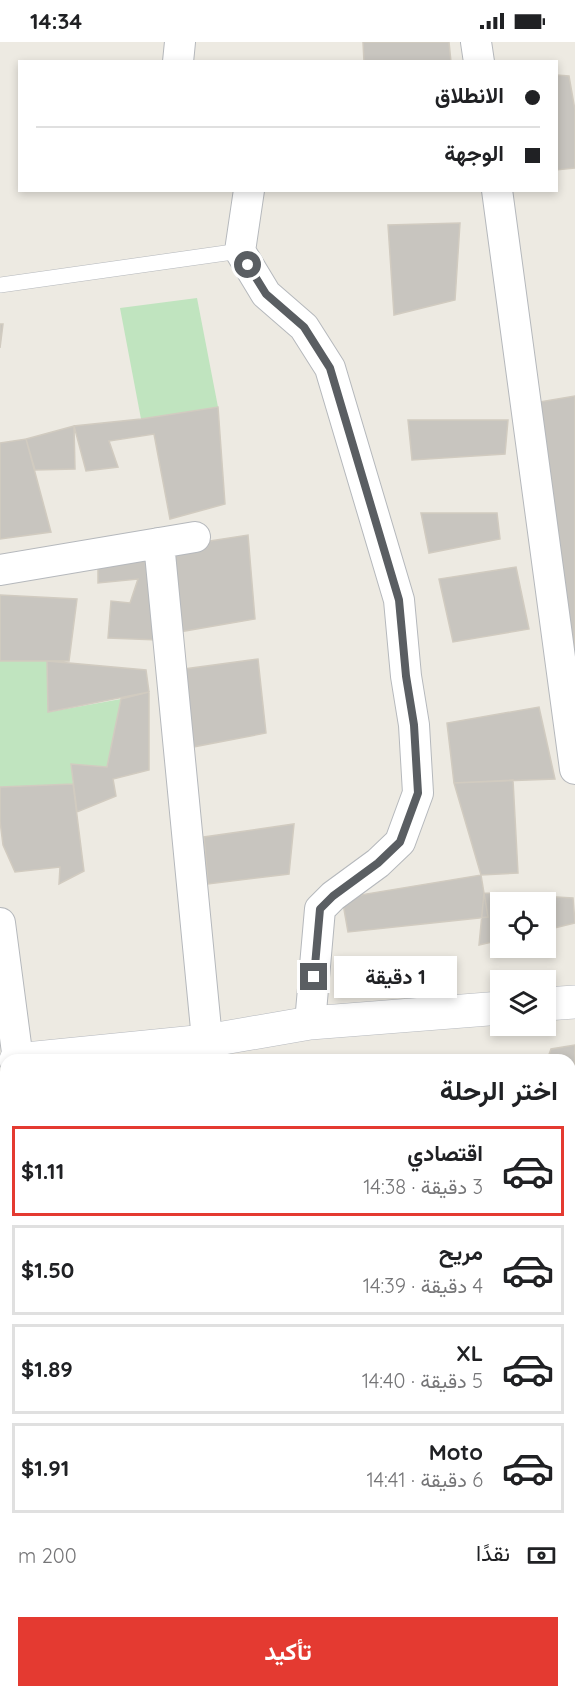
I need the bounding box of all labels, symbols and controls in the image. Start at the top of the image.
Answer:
text: 14:34 [30,7,82,35]
text: الانطلاق [435,81,504,109]
text: الوجهة [444,139,504,167]
route start [234,251,261,278]
map controls [490,892,556,1036]
button: locate [490,892,556,958]
callout: 1 دقيقة [335,956,458,998]
route end [300,963,327,990]
text: 1 دقيقة [365,964,426,989]
button: layers [490,970,556,1036]
text: اختر الرحلة [440,1073,558,1107]
text: اقتصادي [407,1139,483,1167]
icon: car [501,1144,555,1198]
text: $1.11 [21,1157,64,1185]
text: 3 دقيقة · 14:38 [363,1174,483,1199]
text: مريح [439,1238,483,1266]
icon: car [501,1243,555,1297]
text: $1.50 [21,1256,74,1284]
text: 4 دقيقة · 14:39 [363,1273,483,1298]
text: XL [456,1339,483,1367]
icon: car [501,1342,555,1396]
text: $1.89 [21,1355,73,1383]
text: 5 دقيقة · 14:40 [362,1368,483,1393]
text: Moto [429,1438,483,1466]
icon: car [501,1441,555,1495]
text: $1.91 [21,1454,69,1482]
text: 6 دقيقة · 14:41 [366,1467,483,1492]
text: نقدًا [476,1539,510,1567]
icon: cash [525,1539,558,1572]
text: 200 m [18,1543,77,1568]
button: تأكيد [18,1617,558,1686]

